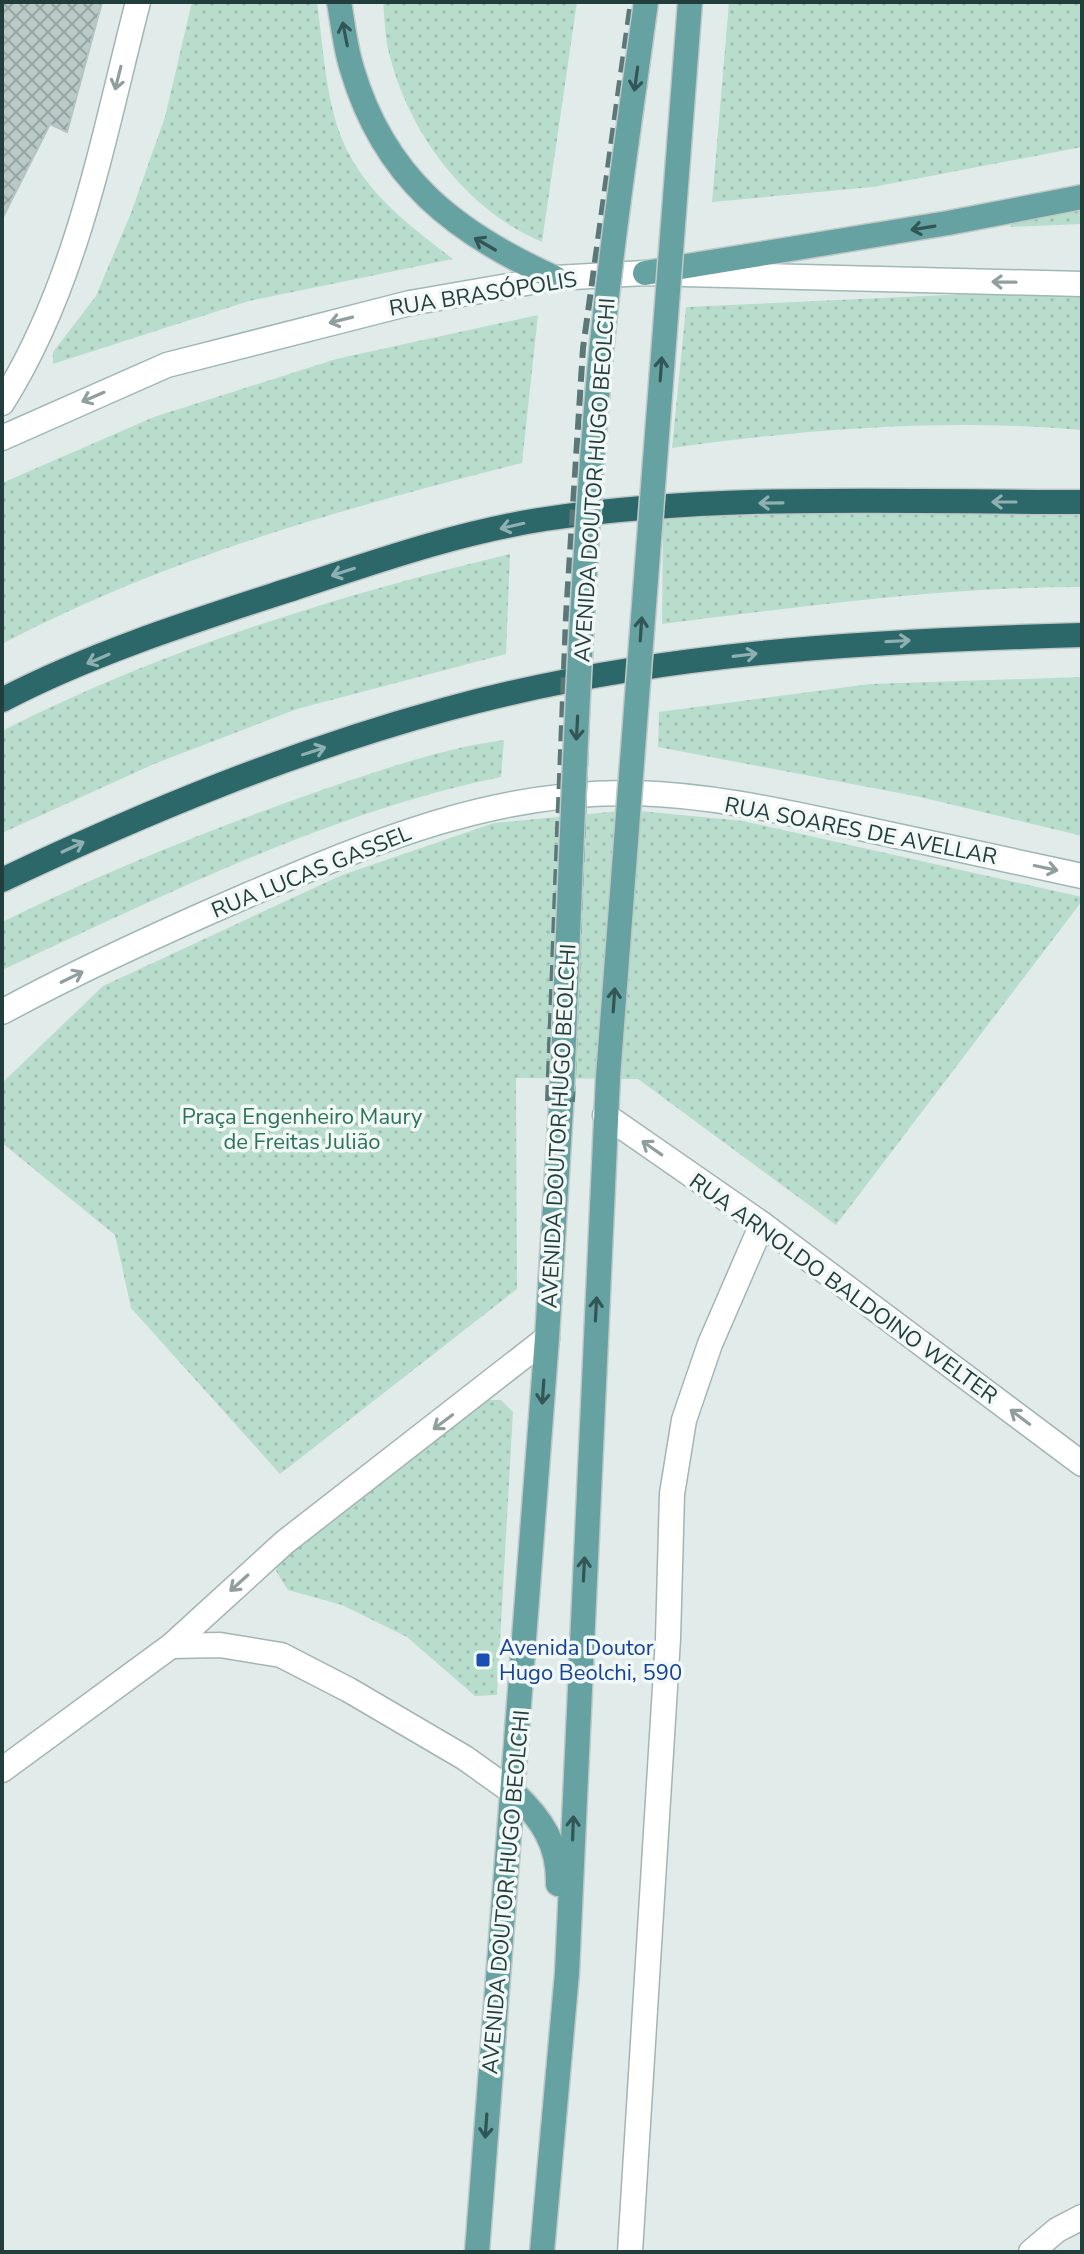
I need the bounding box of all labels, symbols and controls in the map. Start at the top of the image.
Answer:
one-way arrow [337,22,352,47]
one-way arrow [110,64,125,90]
one-way arrow [628,66,643,91]
one-way arrow [911,221,936,236]
one-way arrow [473,236,497,251]
street label: RUA BRASÓPOLIS [387,264,579,324]
one-way arrow [991,274,1018,290]
street label: AVENIDA DOUTOR HUGO BEOLCHI [567,297,623,663]
one-way arrow [328,314,354,329]
one-way arrow [654,356,669,383]
one-way arrow [81,390,106,405]
one-way arrow [991,494,1018,510]
one-way arrow [758,496,785,511]
one-way arrow [500,519,525,534]
one-way arrow [330,566,355,581]
one-way arrow [634,616,649,643]
one-way arrow [884,633,911,648]
one-way arrow [732,648,758,663]
one-way arrow [86,653,111,668]
one-way arrow [569,714,584,741]
one-way arrow [301,743,326,757]
street label: RUA SOARES DE AVELLAR [722,790,1000,872]
street label: RUA LUCAS GASSEL [207,818,416,926]
one-way arrow [60,839,84,854]
one-way arrow [1033,861,1058,876]
street label: AVENIDA DOUTOR HUGO BEOLCHI [534,943,584,1309]
one-way arrow [60,969,83,984]
one-way arrow [607,987,622,1014]
park label: Praça Engenheiro Maury de Freitas Julião [182,1102,423,1157]
one-way arrow [641,1140,663,1156]
street label: RUA ARNOLDO BALDOINO WELTER [683,1167,1004,1411]
one-way arrow [588,1296,603,1323]
one-way arrow [535,1378,550,1405]
one-way arrow [1009,1409,1031,1426]
one-way arrow [433,1413,454,1430]
one-way arrow [577,1556,592,1583]
one-way arrow [230,1574,250,1592]
place label: Avenida Doutor Hugo Beolchi, 590 [499,1633,682,1688]
marker: Avenida Doutor Hugo Beolchi, 590 [474,1651,492,1669]
street label: AVENIDA DOUTOR HUGO BEOLCHI [475,1709,537,2075]
one-way arrow [566,1816,581,1842]
one-way arrow [478,2112,493,2139]

